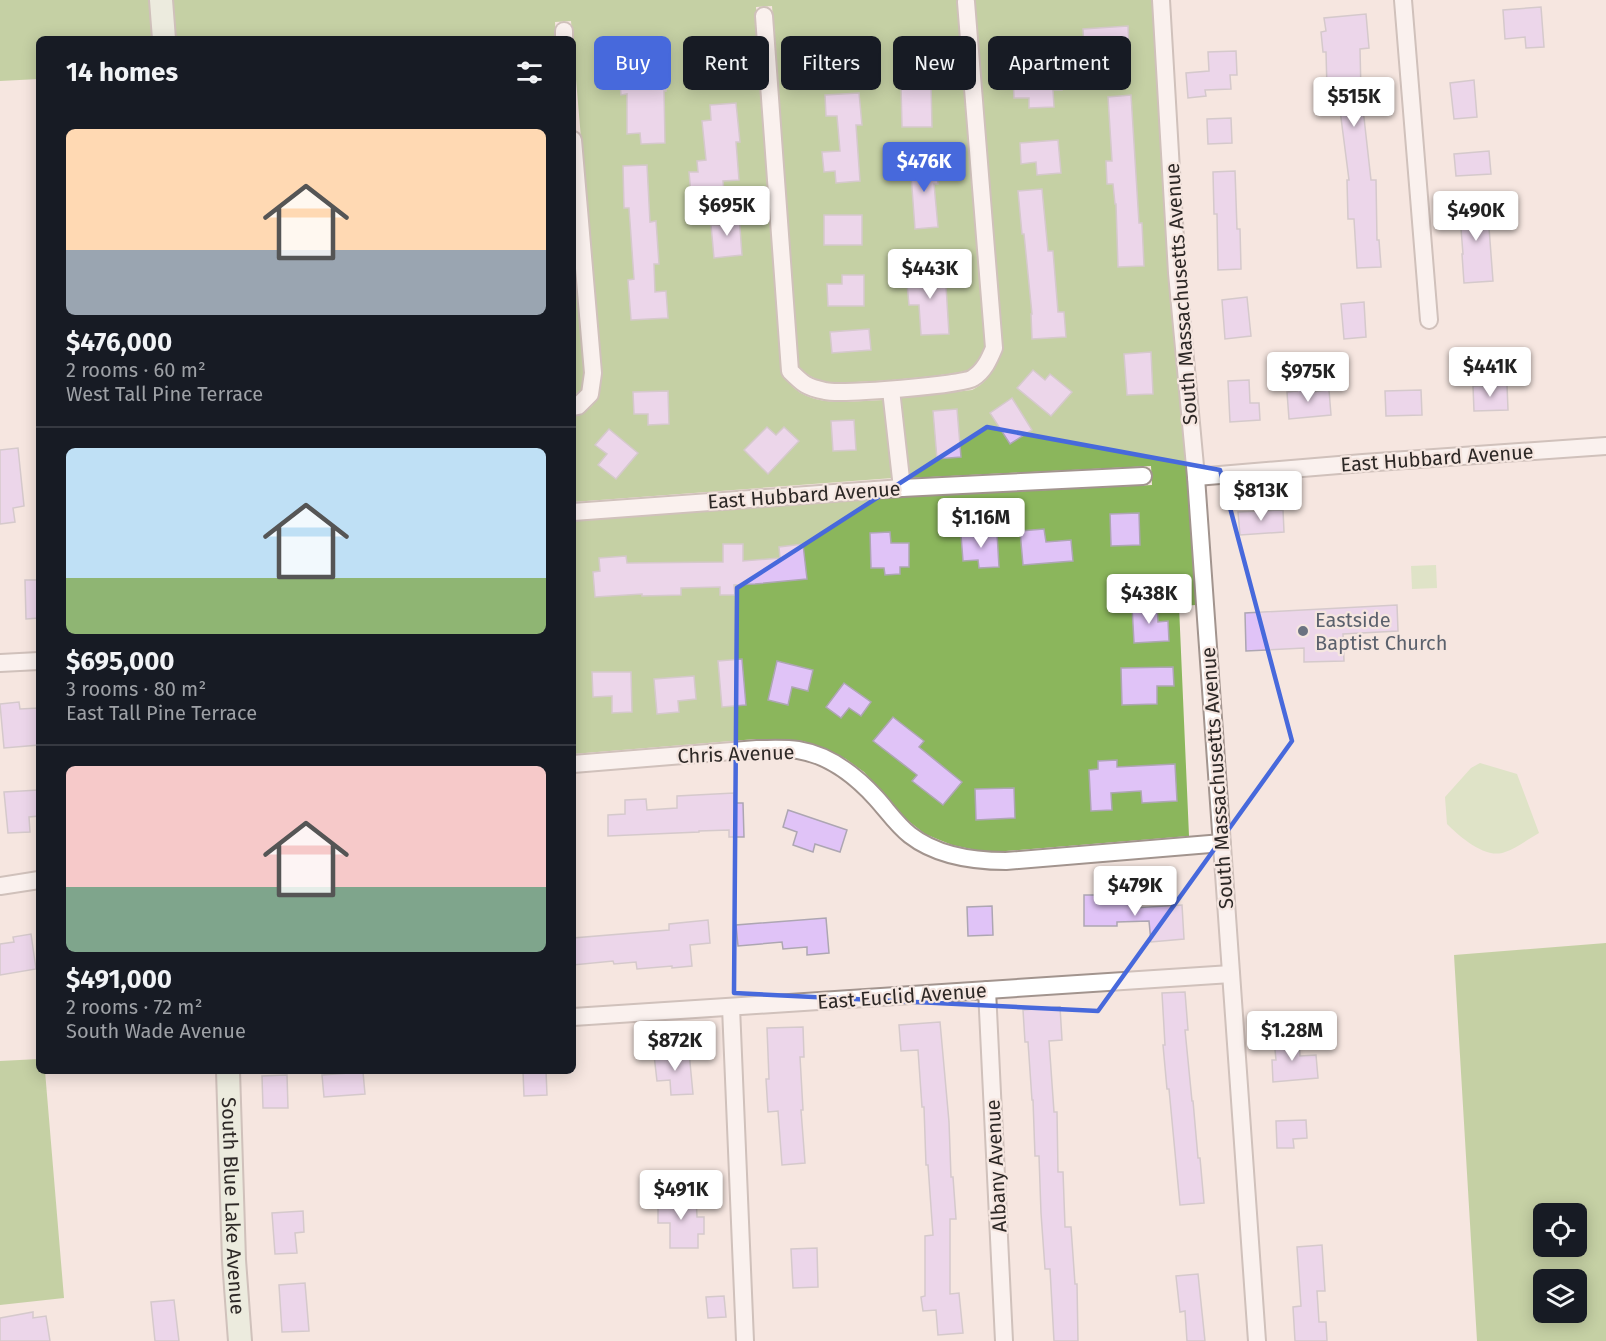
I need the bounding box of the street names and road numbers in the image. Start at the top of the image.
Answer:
street label: South Massachusetts Avenue [1160,162,1202,426]
street label: East Hubbard Avenue [1340,439,1534,477]
street label: East Hubbard Avenue [707,476,901,514]
street label: South Massachusetts Avenue [1196,646,1238,910]
street label: Chris Avenue [677,740,795,768]
street label: East Euclid Avenue [816,978,988,1014]
street label: South Blue Lake Avenue [217,1097,250,1316]
street label: Albany Avenue [981,1099,1011,1233]

